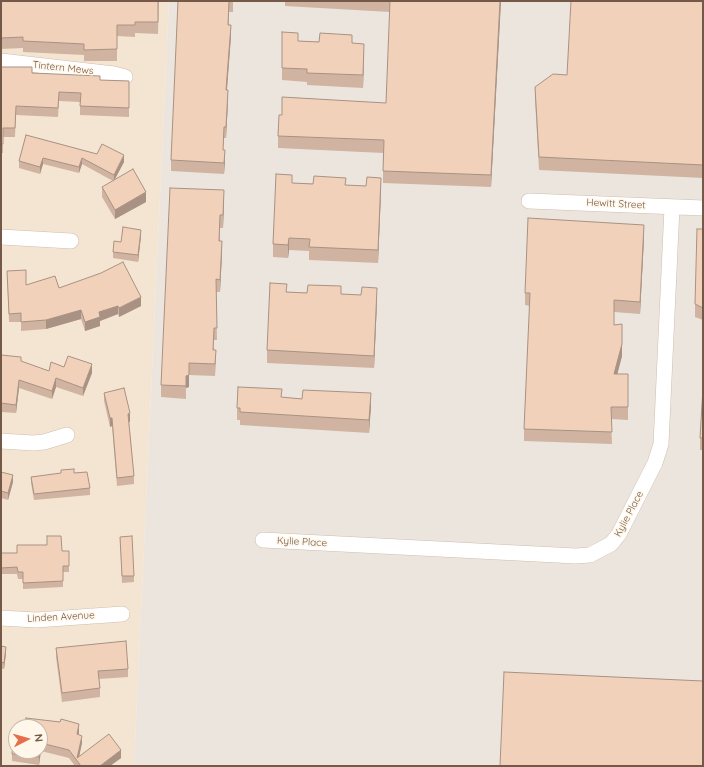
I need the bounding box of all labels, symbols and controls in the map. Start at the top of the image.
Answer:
street label: Tintern Mews [32,59,94,77]
street label: Hewitt Street [586,196,646,212]
street label: Kylie Place [612,489,646,539]
street label: Kylie Place [277,535,327,549]
street label: Linden Avenue [27,609,95,625]
north arrow [8,719,48,759]
text: N [32,733,46,743]

